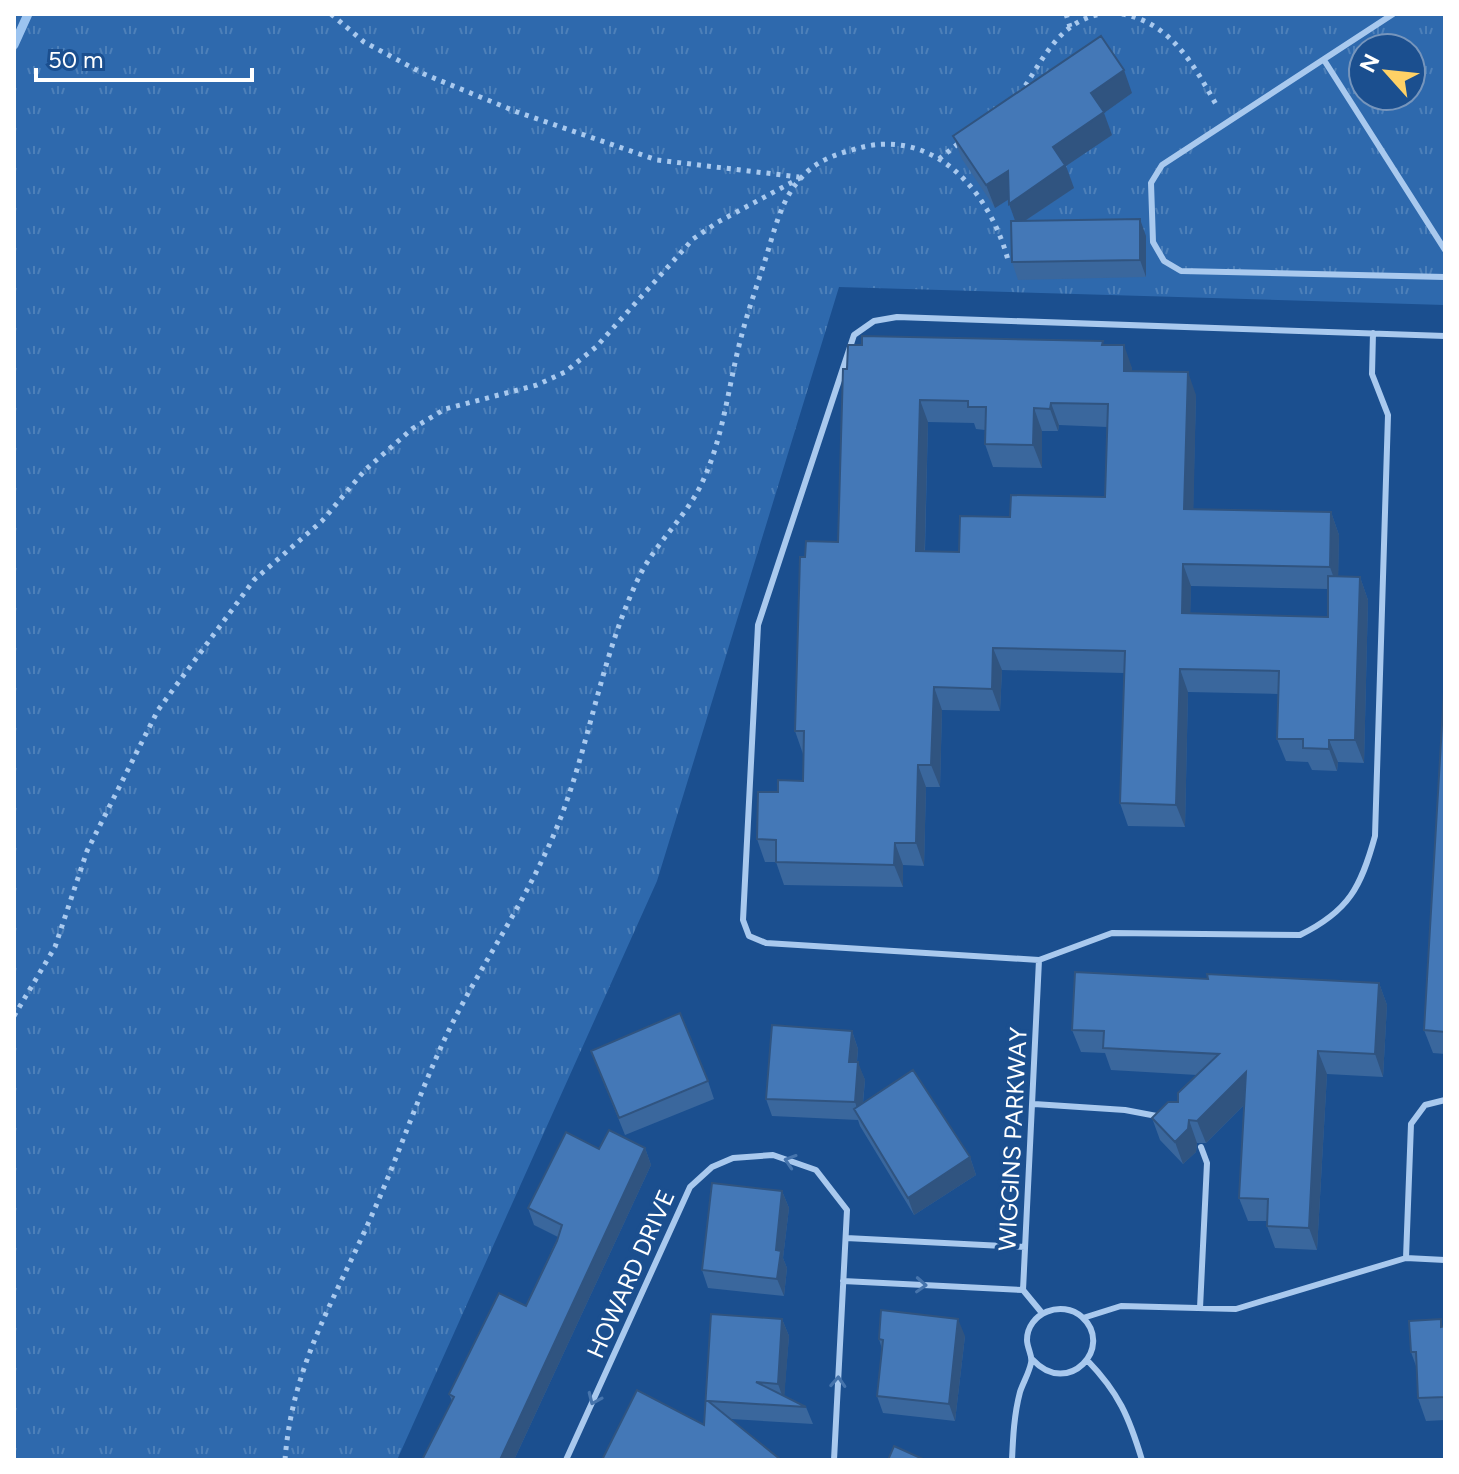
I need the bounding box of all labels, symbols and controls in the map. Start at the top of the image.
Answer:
scale bar [36,32,252,82]
north arrow [1347,32,1427,112]
text: 50 m [48,45,104,74]
text: N [1354,49,1386,77]
street label: WIGGINS PARKWAY [992,1026,1033,1252]
one-way arrow [784,1154,798,1170]
street label: HOWARD DRIVE [580,1185,681,1362]
one-way arrow [915,1276,928,1293]
one-way arrow [830,1375,847,1388]
one-way arrow [587,1391,603,1405]

